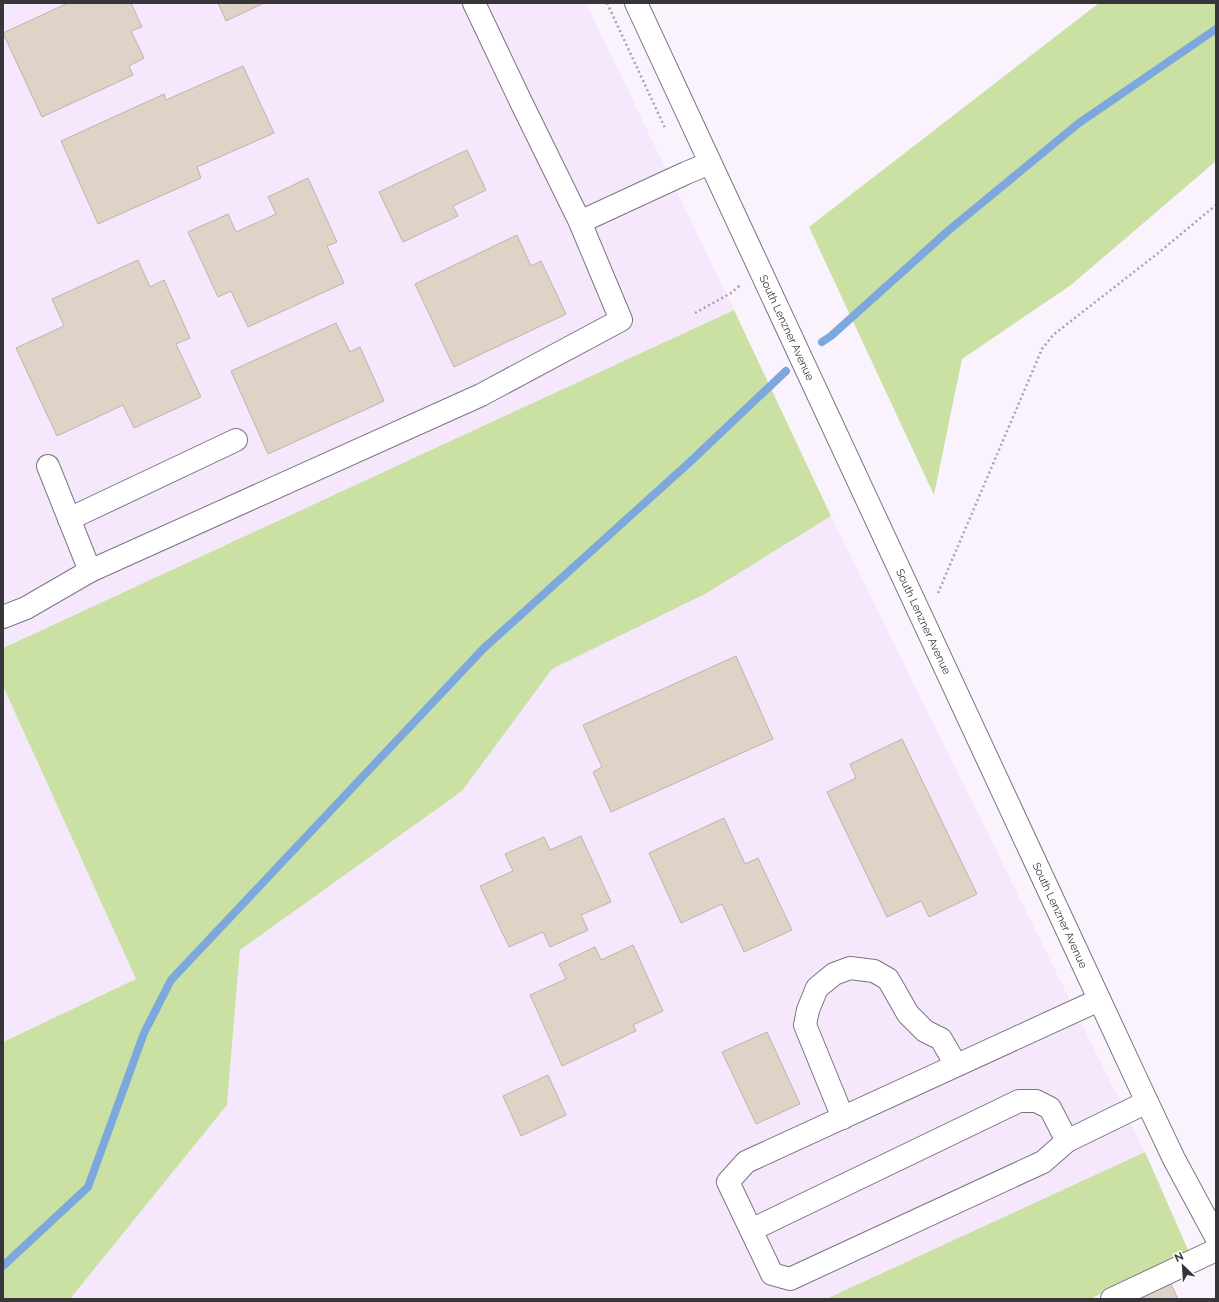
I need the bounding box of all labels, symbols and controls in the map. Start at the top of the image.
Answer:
street label: South Lenzner Avenue [756,273,817,383]
street label: South Lenzner Avenue [893,567,953,677]
street label: South Lenzner Avenue [1030,861,1090,971]
north arrow [1163,1246,1203,1286]
text: N [1172,1250,1186,1265]

